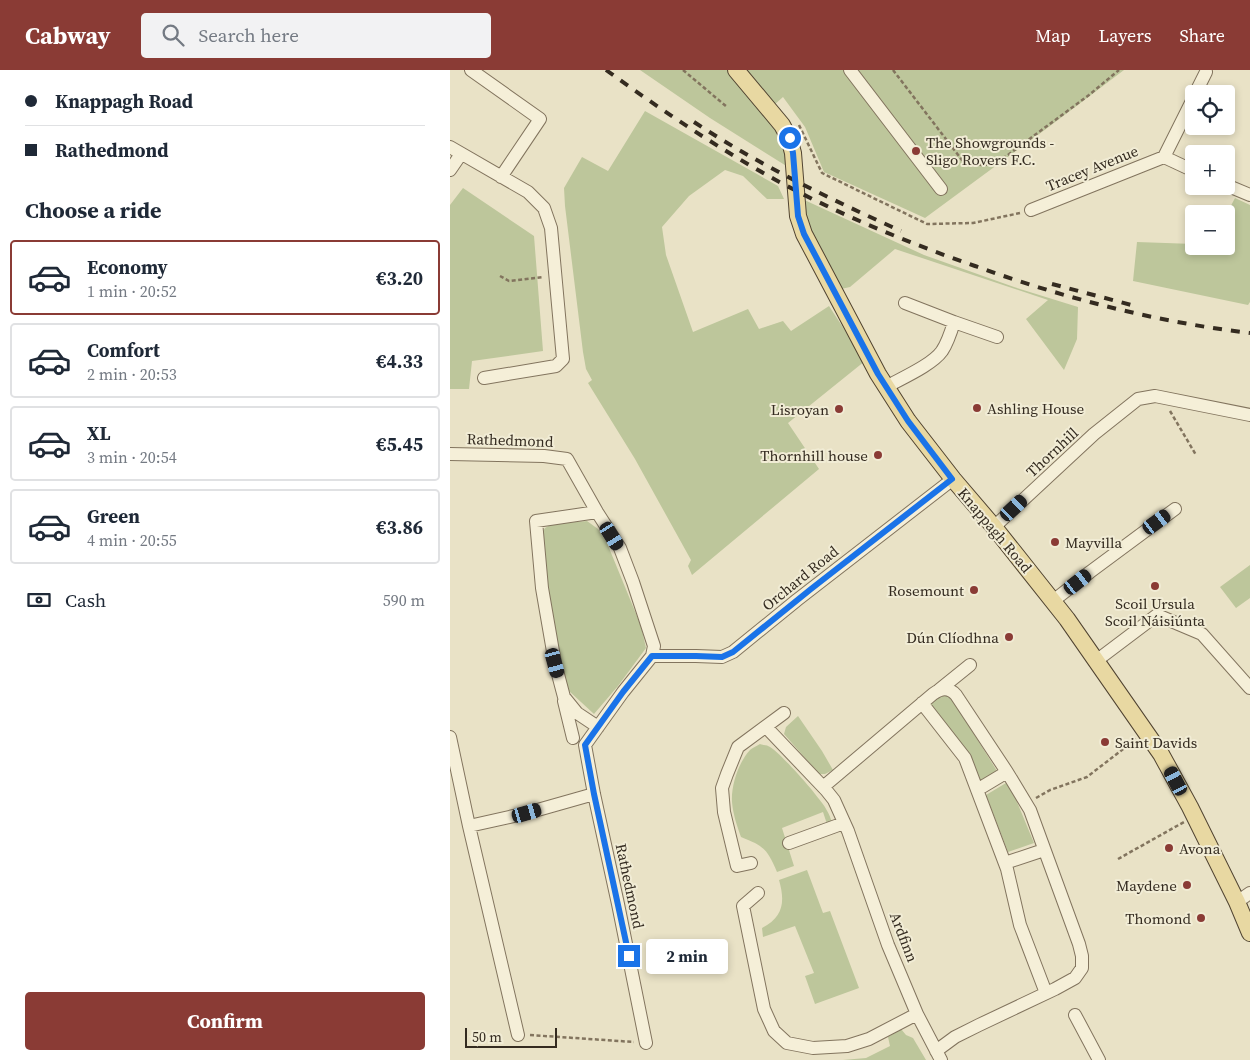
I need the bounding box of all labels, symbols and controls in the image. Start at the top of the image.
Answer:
search box [141,13,491,58]
text: Cabway [25,19,111,52]
icon: search [159,21,187,49]
text: Search here [199,22,299,48]
text: Map [1035,23,1070,48]
text: Layers [1098,23,1151,48]
text: Share [1179,23,1225,48]
map controls [1185,85,1235,255]
button: locate [1185,85,1235,135]
text: Knappagh Road [55,88,193,114]
route start [779,127,801,149]
place label: The Showgrounds - Sligo Rovers F.C. [926,132,1055,170]
text: Rathedmond [55,137,169,163]
street label: Tracey Avenue [1043,140,1142,196]
marker: The Showgrounds - Sligo Rovers F.C. [910,145,922,157]
button: + [1185,145,1235,195]
text: Choose a ride [25,195,162,225]
button: − [1185,205,1235,255]
text: Economy [87,254,168,280]
icon: car [27,255,72,300]
text: €3.20 [376,265,423,291]
text: 1 min · 20:52 [87,280,177,302]
text: Comfort [87,337,160,363]
icon: car [27,338,72,383]
text: €4.33 [376,348,423,374]
text: 2 min · 20:53 [87,363,177,385]
place label: Ashling House [987,398,1084,419]
place label: Lisroyan [771,399,829,420]
marker: Ashling House [971,402,983,414]
marker: Lisroyan [833,403,845,415]
text: XL [87,420,110,446]
icon: car [27,421,72,466]
street label: Thornhill [1021,422,1083,482]
street label: Rathedmond [466,428,554,452]
text: €5.45 [376,431,423,457]
place label: Thornhill house [760,445,868,466]
text: 3 min · 20:54 [87,446,177,468]
marker: Thornhill house [872,449,884,461]
street label: Knappagh Road [953,483,1037,577]
car [997,492,1030,524]
text: Green [87,503,140,529]
icon: car [27,504,72,549]
car [1140,507,1173,537]
text: €3.86 [376,514,423,540]
car [597,519,626,553]
text: 4 min · 20:55 [87,529,177,551]
place label: Mayvilla [1065,532,1122,553]
marker: Mayvilla [1049,536,1061,548]
street label: Orchard Road [757,540,843,615]
car [1061,567,1094,597]
place label: Rosemount [888,580,964,601]
marker: Scoil Ursula Scoil Náisiúnta [1149,580,1161,592]
marker: Rosemount [968,584,980,596]
icon: cash [25,586,53,614]
text: Cash [65,587,106,613]
text: 590 m [383,589,425,611]
place label: Scoil Ursula Scoil Náisiúnta [1105,593,1205,631]
place label: Dún Clíodhna [906,627,999,648]
marker: Dún Clíodhna [1003,631,1015,643]
car [543,647,566,679]
place label: Saint Davids [1115,732,1197,753]
marker: Saint Davids [1099,736,1111,748]
car [1162,764,1189,798]
car [510,802,543,824]
place label: Avona [1179,838,1221,859]
street label: Rathedmond [611,841,649,931]
marker: Avona [1163,842,1175,854]
place label: Maydene [1116,875,1177,896]
marker: Maydene [1181,879,1193,891]
place label: Thomond [1125,908,1191,929]
street label: Ardfinn [885,909,923,965]
marker: Thomond [1195,912,1207,924]
callout: 2 min [646,938,729,974]
route end [618,945,640,967]
text: 2 min [666,945,708,967]
button: Confirm [25,992,425,1050]
scale bar [465,1025,558,1048]
text: 50 m [472,1027,502,1047]

